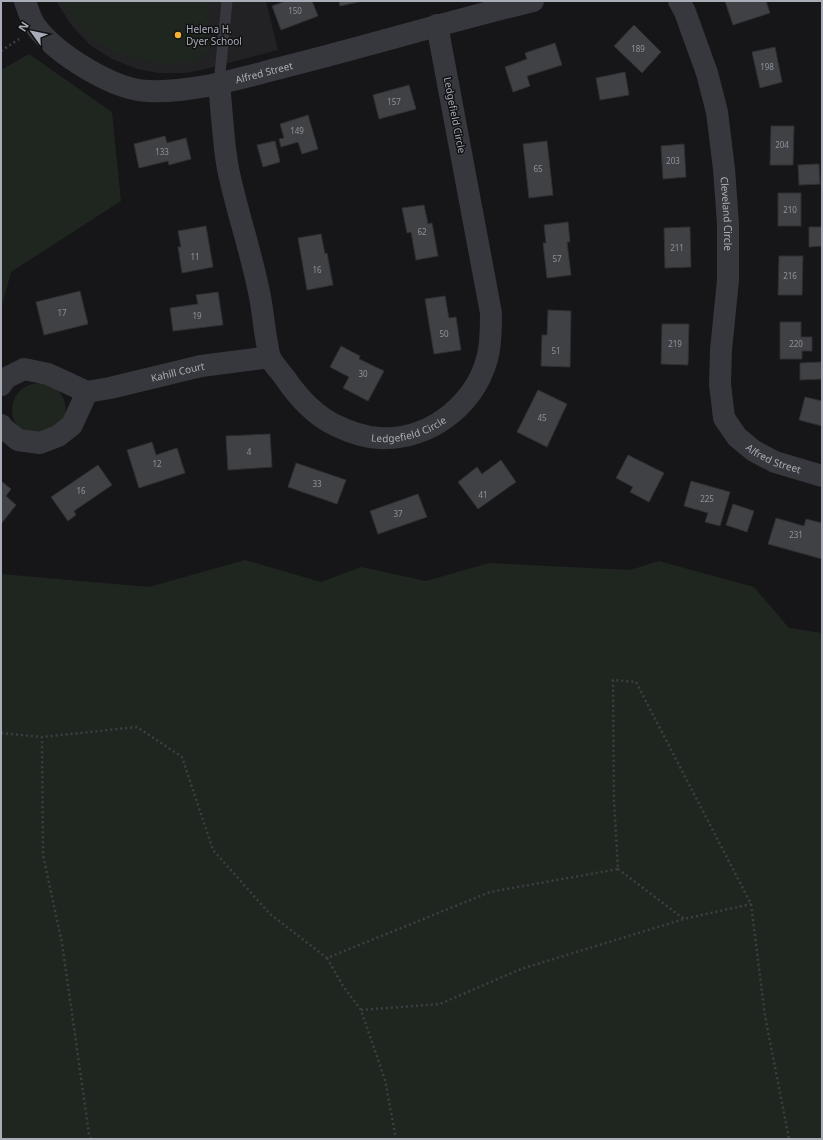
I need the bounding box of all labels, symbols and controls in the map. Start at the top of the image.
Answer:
house number: 150 [288,5,302,16]
north arrow [12,12,52,52]
text: N [14,18,32,34]
place label: Helena H. Dyer School [186,22,242,48]
marker: Helena H. Dyer School [173,30,183,40]
house number: 189 [631,43,645,54]
street label: Alfred Street [234,58,295,86]
house number: 198 [760,61,774,72]
street label: Ledgefield Circle [441,76,469,155]
house number: 157 [387,96,401,107]
house number: 149 [290,125,304,136]
house number: 204 [775,139,789,150]
house number: 133 [155,146,169,157]
house number: 203 [666,155,680,166]
house number: 65 [533,163,543,174]
street label: Cleveland Circle [718,176,735,251]
house number: 210 [783,204,797,215]
house number: 62 [417,226,427,237]
house number: 211 [670,242,684,253]
house number: 11 [190,251,200,262]
house number: 57 [552,253,562,264]
house number: 16 [312,264,322,275]
house number: 216 [783,270,797,281]
house number: 17 [57,307,67,318]
house number: 19 [192,310,202,321]
house number: 50 [439,328,449,339]
house number: 219 [668,338,682,349]
house number: 220 [789,338,803,349]
house number: 51 [551,345,561,356]
street label: Kahill Court [149,359,206,385]
house number: 30 [358,368,368,379]
house number: 45 [537,412,547,423]
street label: Ledgefield Circle [370,413,449,445]
street label: Alfred Street [743,440,803,476]
house number: 4 [247,446,252,457]
house number: 12 [152,458,162,469]
house number: 33 [312,478,322,489]
house number: 16 [76,485,86,496]
house number: 41 [478,489,488,500]
house number: 225 [700,493,714,504]
house number: 37 [393,508,403,519]
house number: 231 [789,529,803,540]

